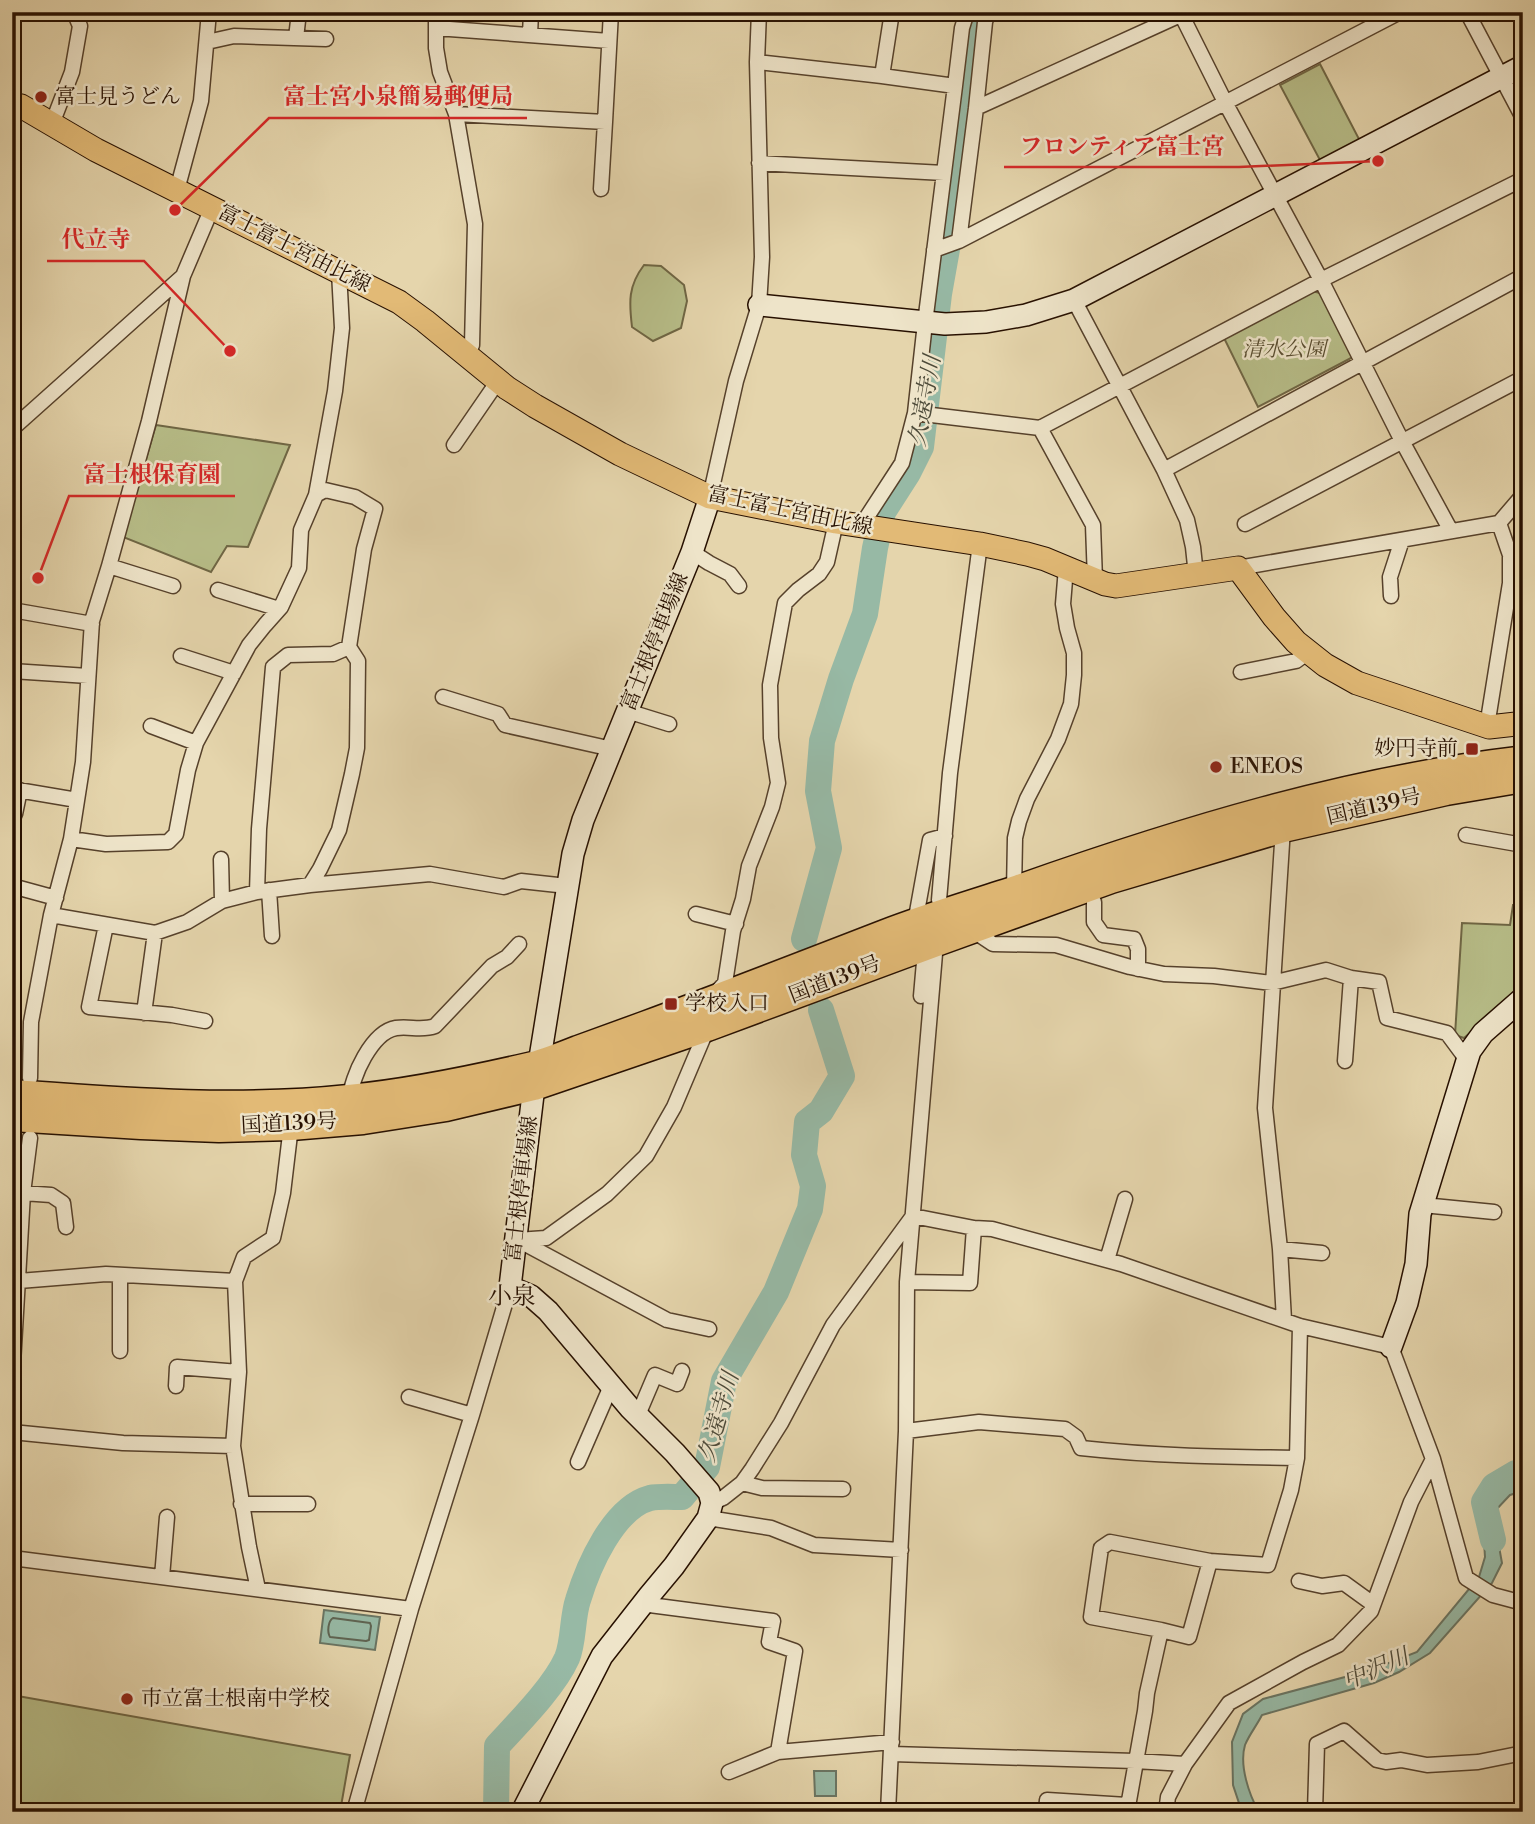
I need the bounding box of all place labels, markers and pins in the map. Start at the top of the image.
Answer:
callout: 富士宮小泉簡易郵便局 [269,74,527,118]
place label: 富士見うどん [55,84,181,110]
marker: 富士見うどん [33,89,49,105]
callout: フロンティア富士宮 [1004,123,1239,167]
callout: 代立寺 [47,217,144,261]
callout: 富士根保育園 [69,452,235,496]
place label: 妙円寺前 [1374,736,1458,762]
marker: 妙円寺前 [1464,741,1480,757]
place label: ENEOS [1230,754,1303,780]
marker: ENEOS [1208,759,1224,775]
place label: 学校入口 [685,991,769,1017]
marker: 学校入口 [663,996,679,1012]
place label: 市立富士根南中学校 [141,1686,330,1712]
marker: 市立富士根南中学校 [119,1691,135,1707]

